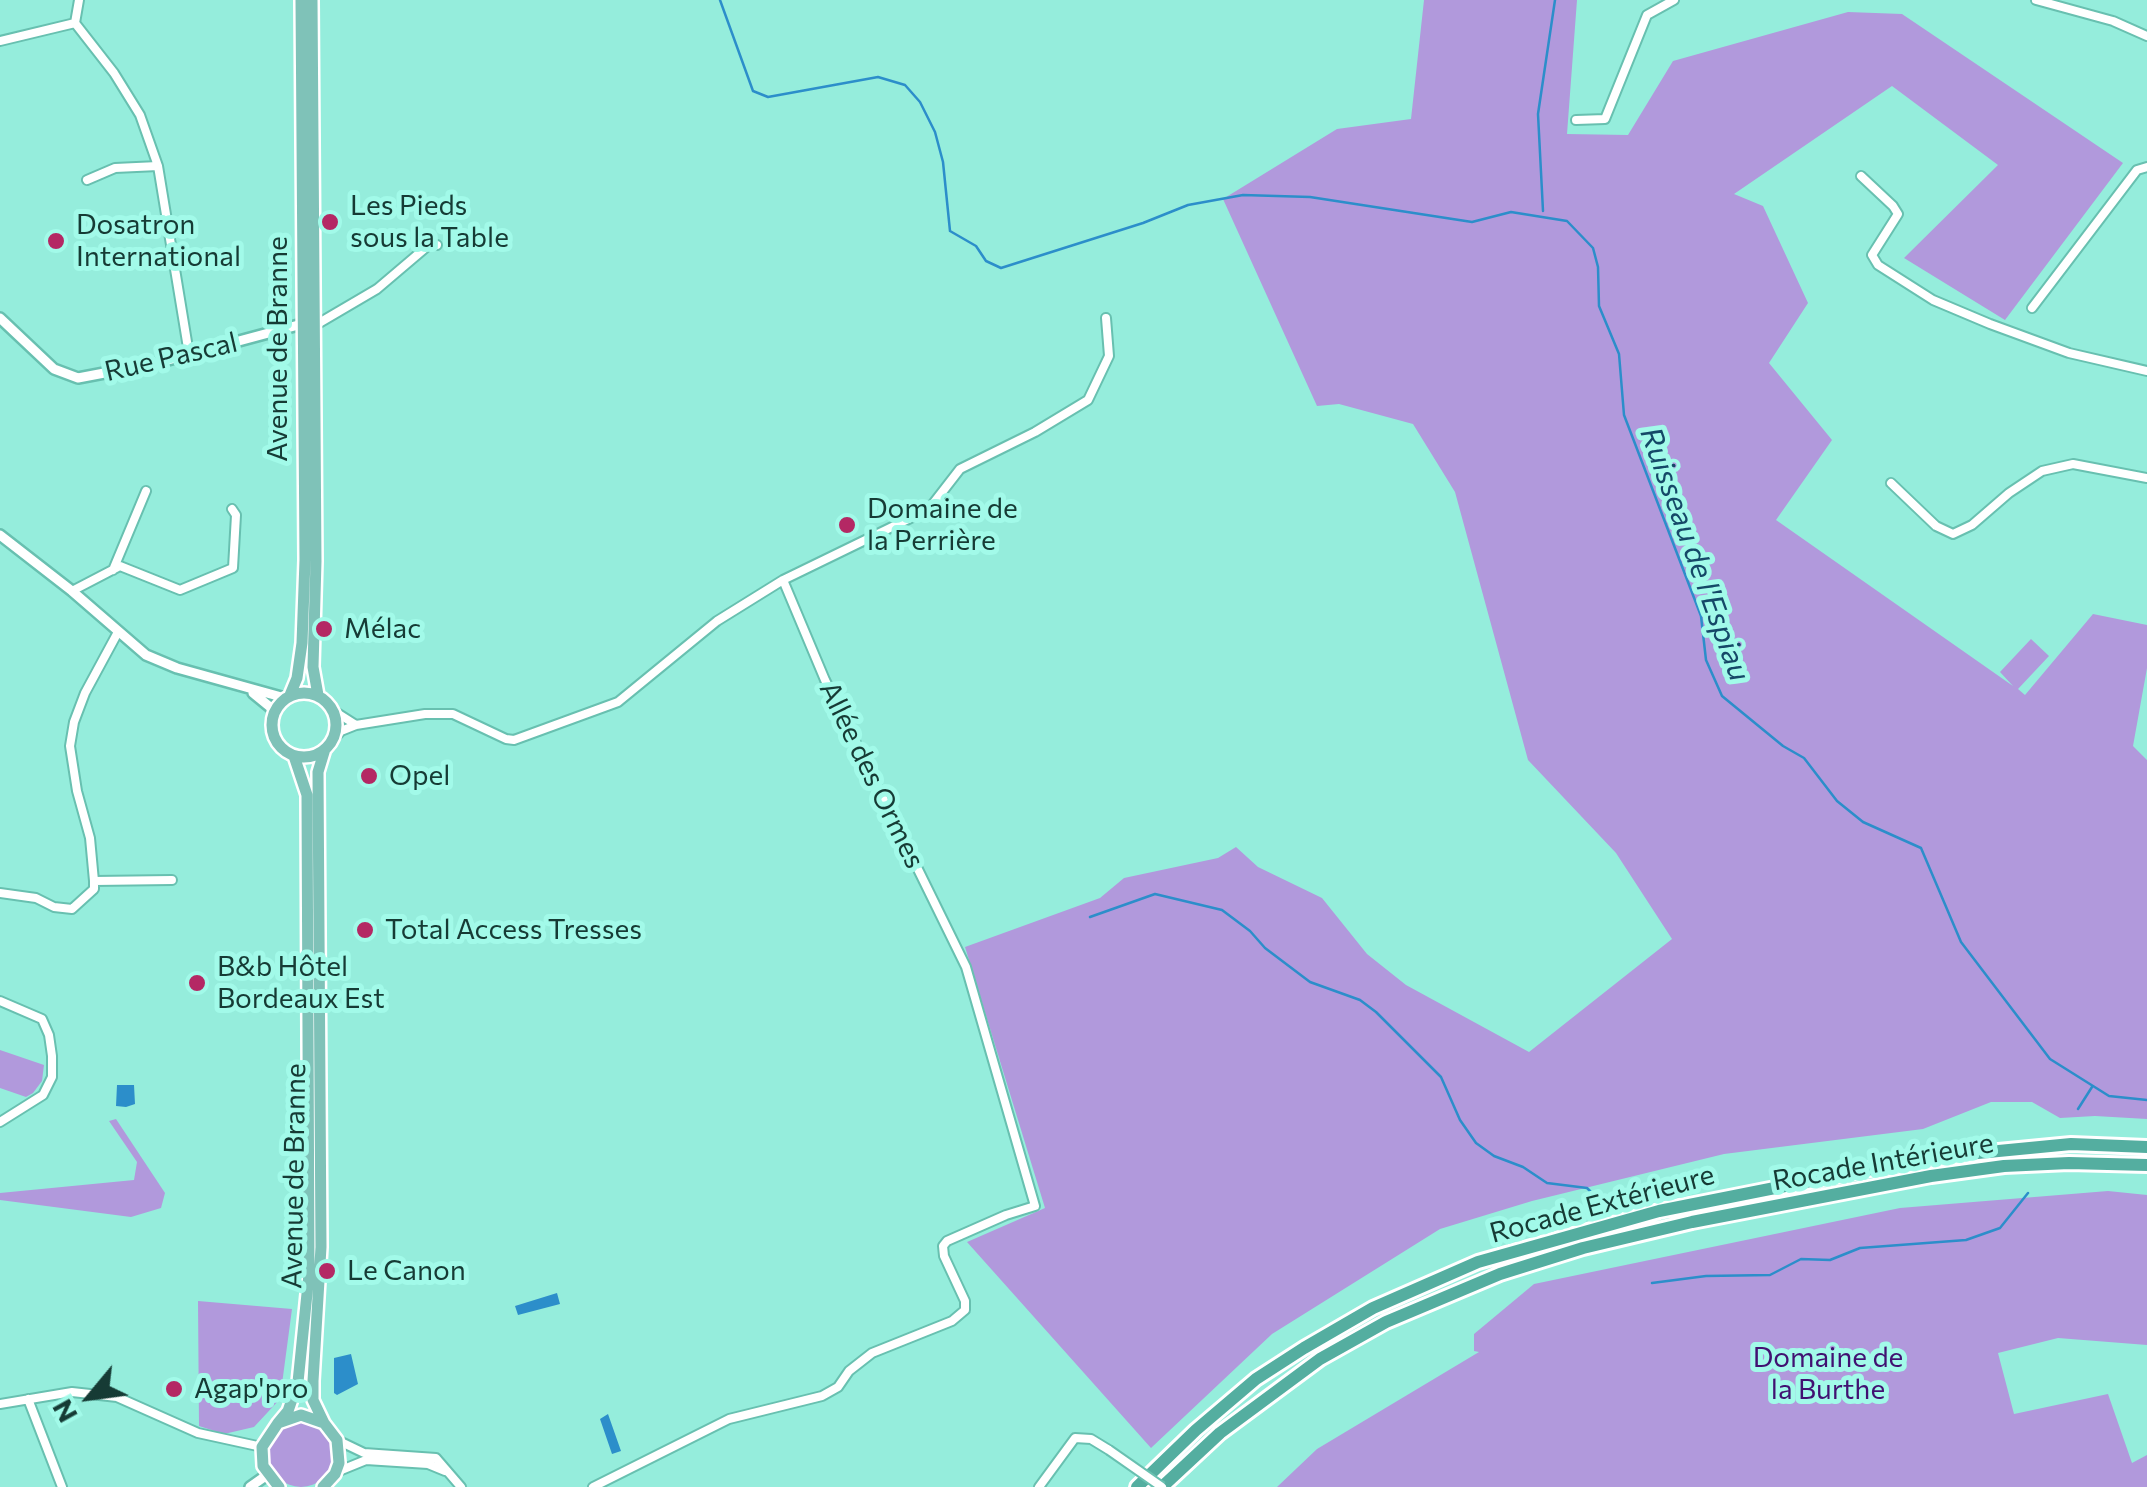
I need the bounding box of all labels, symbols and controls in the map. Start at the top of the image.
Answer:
place label: Les Pieds sous la Table [350,189,509,255]
place label: Dosatron International [76,208,241,274]
marker: Les Pieds sous la Table [319,211,341,233]
marker: Dosatron International [45,230,67,252]
street label: Avenue de Branne [261,236,295,462]
street label: Rue Pascal [101,325,241,389]
water label: Ruisseau de l'Espiau [1632,422,1758,686]
place label: Domaine de la Perrière [867,492,1018,558]
marker: Domaine de la Perrière [836,514,858,536]
place label: Mélac [344,612,421,646]
marker: Mélac [313,618,335,640]
street label: Allée des Ormes [812,676,932,874]
place label: Opel [389,759,450,793]
marker: Opel [358,765,380,787]
place label: Total Access Tresses [385,913,642,947]
marker: Total Access Tresses [354,919,376,941]
place label: B&b Hôtel Bordeaux Est [217,950,385,1016]
marker: B&b Hôtel Bordeaux Est [186,972,208,994]
street label: Avenue de Branne [275,1063,313,1289]
street label: Rocade Intérieure [1770,1126,1996,1198]
street label: Rocade Extérieure [1486,1158,1718,1250]
place label: Le Canon [347,1254,466,1288]
marker: Le Canon [316,1260,338,1282]
park label: Domaine de la Burthe [1753,1341,1903,1407]
north arrow [40,1347,140,1447]
place label: Agap'pro [194,1372,309,1406]
marker: Agap'pro [163,1378,185,1400]
text: N [44,1394,84,1429]

